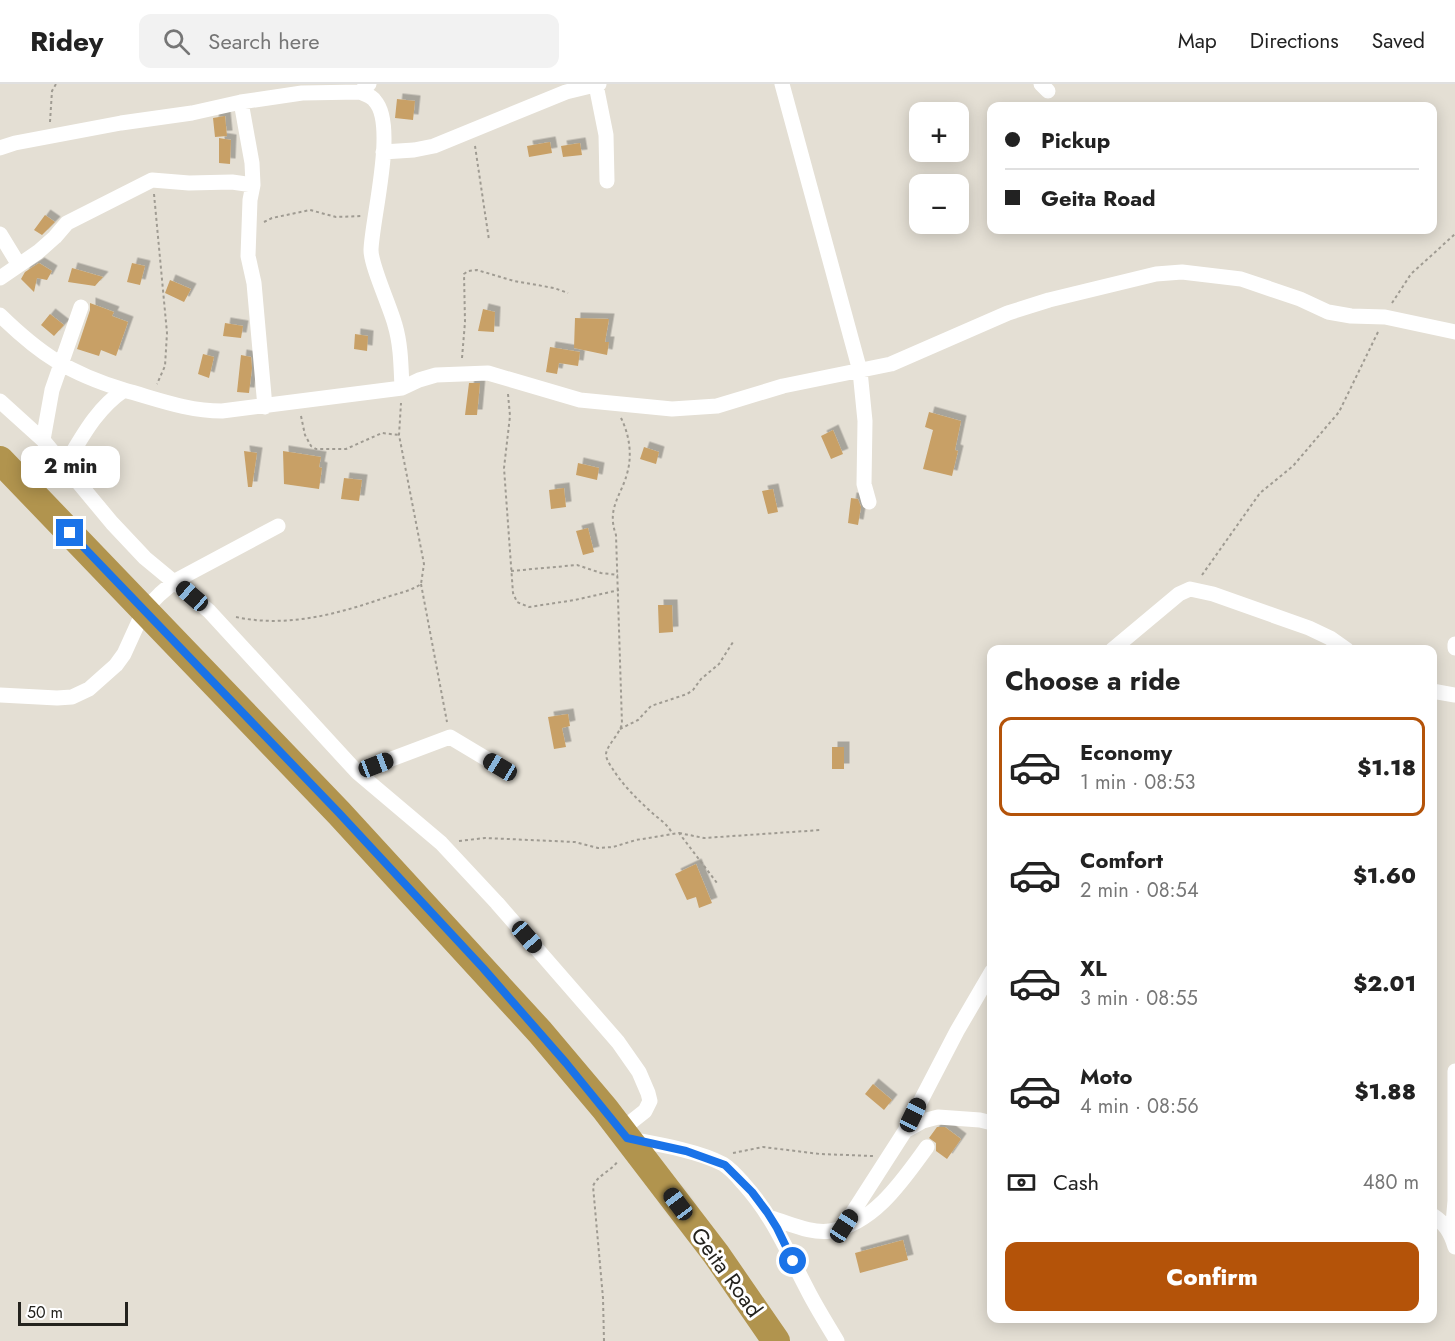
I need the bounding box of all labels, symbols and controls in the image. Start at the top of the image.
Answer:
search box [139,14,559,68]
text: Ridey [30,21,103,62]
icon: search [160,25,193,58]
text: Search here [208,25,320,57]
text: Map [1178,26,1217,56]
text: Directions [1250,26,1339,56]
text: Saved [1372,26,1425,56]
map controls [909,102,969,234]
button: + [909,102,969,162]
text: Pickup [1041,124,1110,156]
button: − [909,174,969,234]
text: Geita Road [1041,182,1156,214]
callout: 2 min [20,446,119,488]
text: 2 min [44,452,97,481]
route end [56,519,83,546]
car [173,577,211,615]
text: Choose a ride [1005,661,1180,700]
text: Economy [1080,736,1172,768]
icon: car [1008,740,1062,794]
car [356,750,396,780]
car [480,750,520,784]
text: $1.18 [1357,751,1416,783]
text: 1 min · 08:53 [1080,768,1195,797]
text: Comfort [1080,844,1163,876]
icon: car [1008,848,1062,902]
text: $1.60 [1353,859,1416,891]
text: 2 min · 08:54 [1080,876,1199,905]
car [508,918,546,956]
text: XL [1080,952,1107,984]
icon: car [1008,956,1062,1010]
text: $2.01 [1353,967,1416,999]
text: 3 min · 08:55 [1080,984,1198,1013]
text: Moto [1080,1060,1133,1092]
icon: car [1008,1064,1062,1118]
text: $1.88 [1355,1075,1416,1107]
text: 4 min · 08:56 [1080,1092,1199,1121]
car [897,1095,929,1135]
icon: cash [1005,1166,1038,1199]
text: Cash [1053,1166,1099,1198]
text: 480 m [1363,1168,1419,1197]
car [660,1184,696,1224]
car [827,1206,861,1246]
street label: Geita Road [683,1221,771,1323]
button: Confirm [1005,1242,1419,1311]
route start [779,1247,806,1274]
scale bar [18,1299,128,1326]
text: 50 m [27,1301,63,1324]

